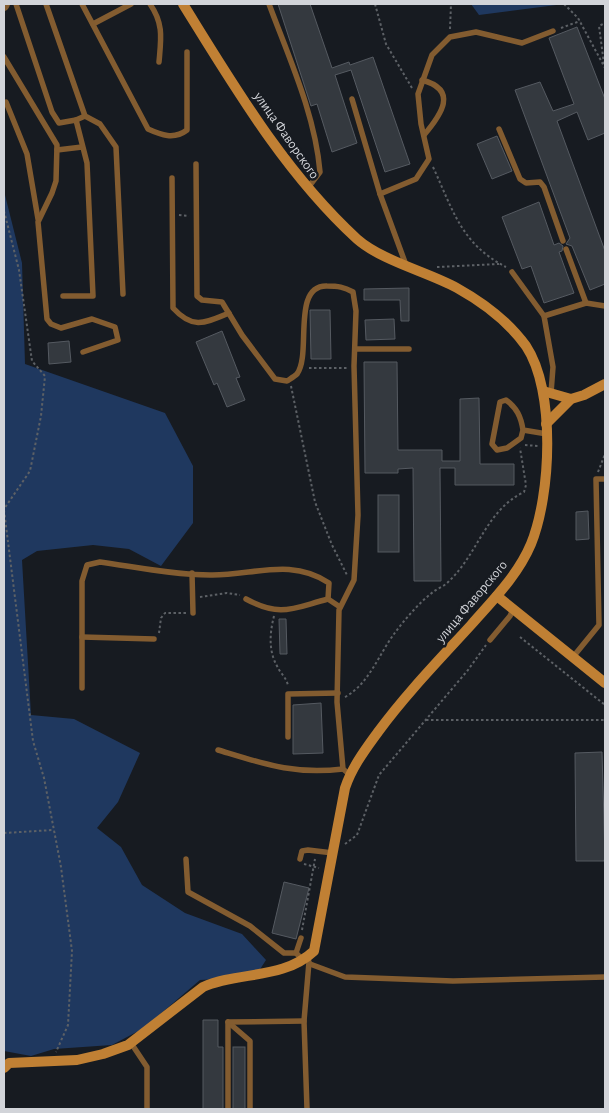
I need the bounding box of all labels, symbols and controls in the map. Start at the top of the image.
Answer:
street label: улица Фаворского [250,89,321,182]
street label: улица Фаворского [433,558,510,646]

